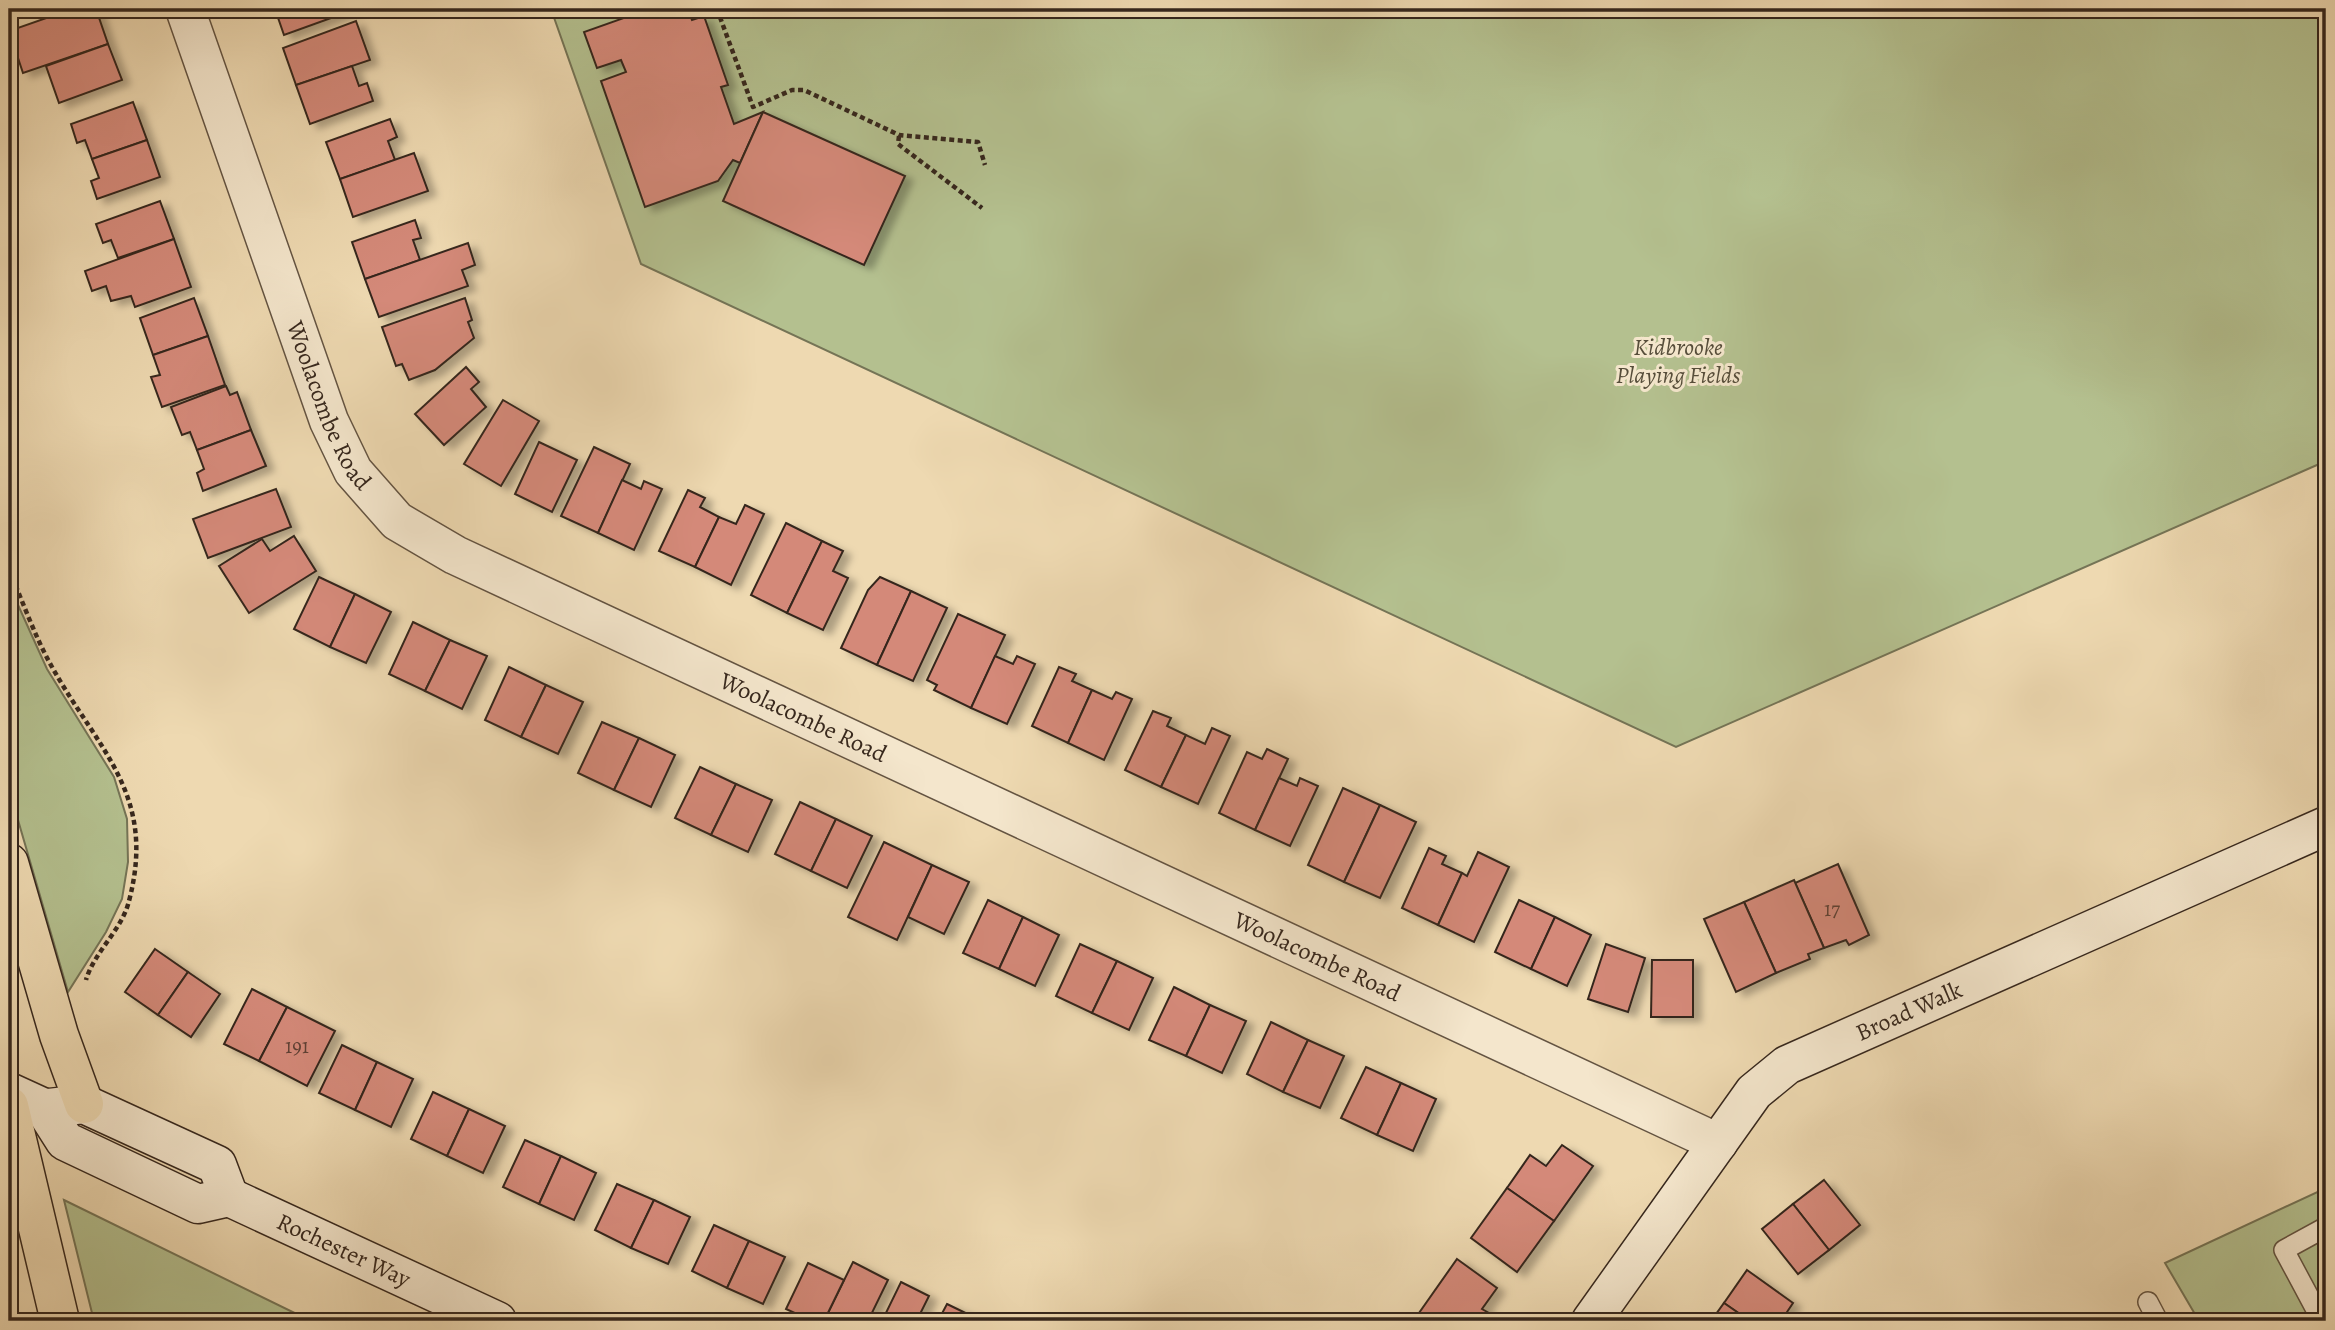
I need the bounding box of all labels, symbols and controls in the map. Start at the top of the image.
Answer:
street label: Woolacombe Road [279,316,379,497]
park label: Kidbrooke Playing Fields [1616,331,1740,391]
street label: Woolacombe Road [714,664,892,770]
house number: 17 [1824,895,1840,923]
street label: Woolacombe Road [1228,903,1406,1009]
street label: Broad Walk [1851,973,1967,1049]
house number: 191 [285,1032,309,1060]
street label: Rochester Way [272,1205,416,1295]

